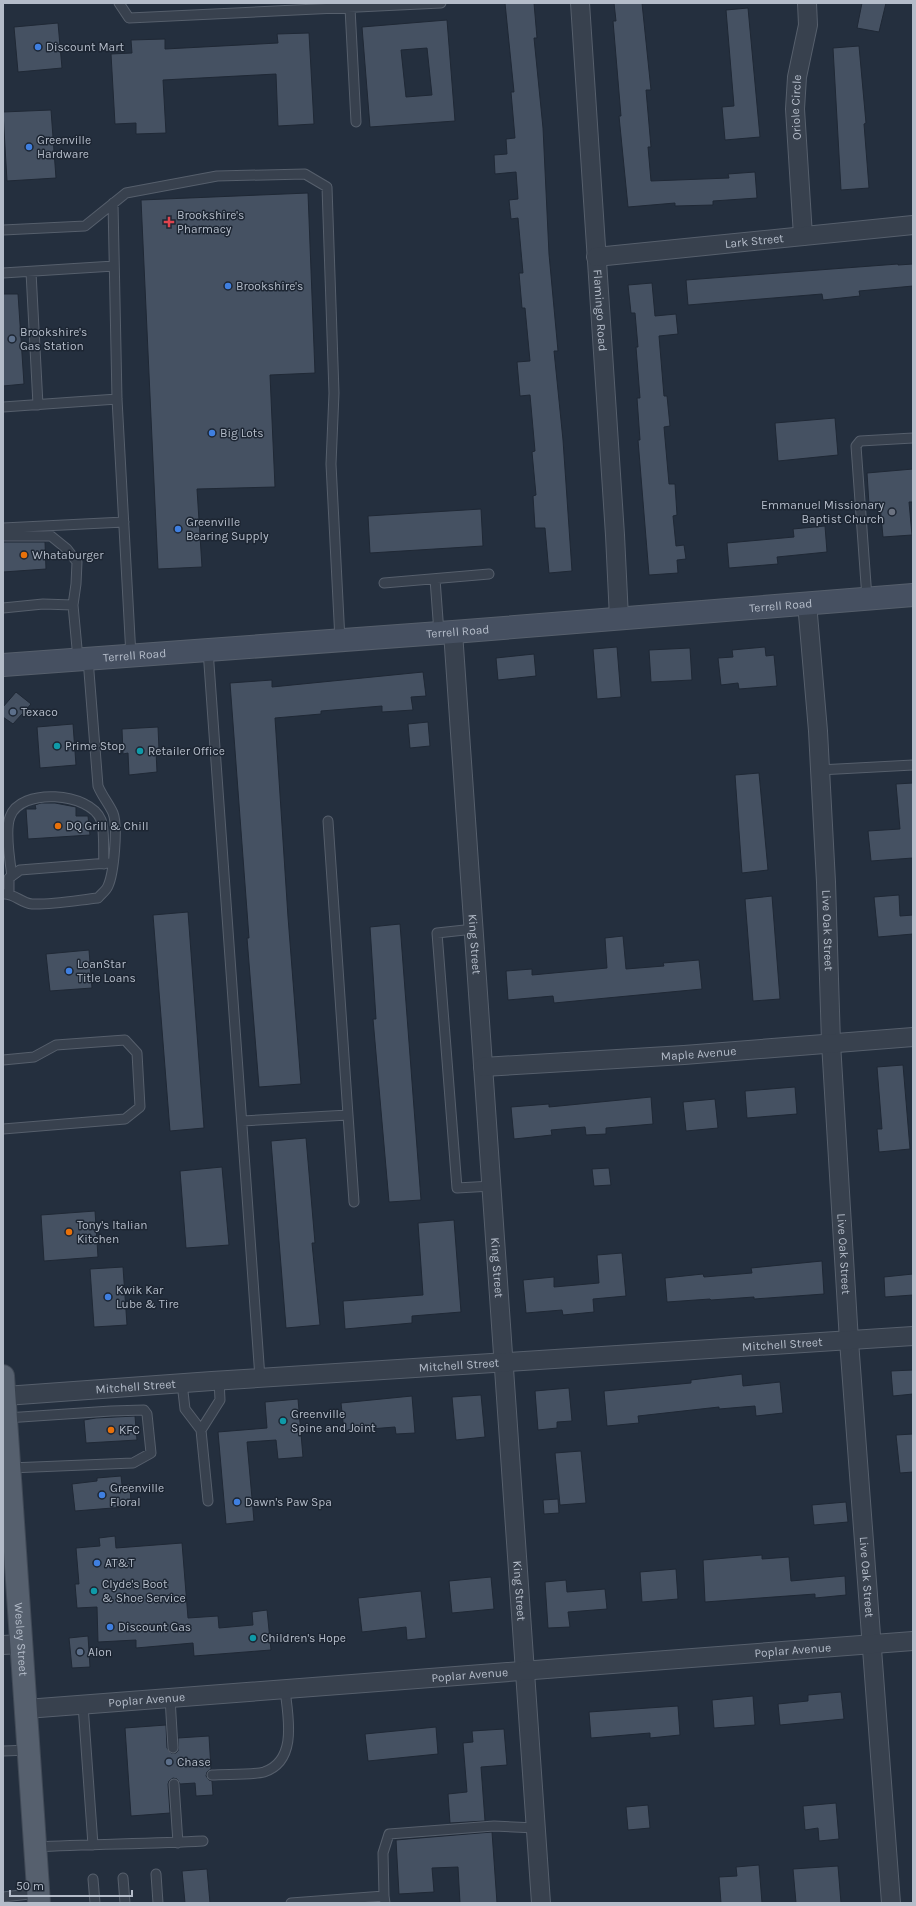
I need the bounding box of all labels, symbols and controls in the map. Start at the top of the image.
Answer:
place label: Discount Mart [46,40,125,54]
marker: Discount Mart [33,42,43,52]
street label: Oriole Circle [788,74,804,140]
place label: Greenville Hardware [37,133,91,161]
marker: Greenville Hardware [24,142,34,152]
place label: Brookshire's Pharmacy [177,208,244,236]
marker: Brookshire's Pharmacy [164,217,174,227]
street label: Lark Street [724,231,785,251]
street label: Flamingo Road [591,269,610,352]
place label: Brookshire's [236,279,303,293]
marker: Brookshire's [223,281,233,291]
place label: Brookshire's Gas Station [20,325,87,353]
marker: Brookshire's Gas Station [7,334,17,344]
place label: Big Lots [220,426,264,440]
marker: Big Lots [207,428,217,438]
place label: Emmanuel Missionary Baptist Church [761,498,884,526]
marker: Emmanuel Missionary Baptist Church [887,507,897,517]
place label: Greenville Bearing Supply [186,515,269,543]
marker: Greenville Bearing Supply [173,524,183,534]
place label: Whataburger [32,548,104,562]
marker: Whataburger [19,550,29,560]
street label: Terrell Road [749,596,813,615]
street label: Terrell Road [426,622,490,641]
street label: Terrell Road [103,646,167,665]
place label: Texaco [21,705,58,719]
marker: Texaco [8,707,18,717]
place label: Prime Stop [65,739,125,753]
marker: Prime Stop [52,741,62,751]
place label: Retailer Office [148,744,225,758]
marker: Retailer Office [135,746,145,756]
place label: DQ Grill & Chill [66,819,149,833]
marker: DQ Grill & Chill [53,821,63,831]
street label: Live Oak Street [819,889,836,972]
street label: King Street [466,913,484,976]
place label: LoanStar Title Loans [77,957,136,985]
marker: LoanStar Title Loans [64,966,74,976]
street label: Maple Avenue [660,1044,737,1063]
street label: Live Oak Street [834,1213,853,1295]
place label: Tony's Italian Kitchen [77,1218,148,1246]
marker: Tony's Italian Kitchen [64,1227,74,1237]
street label: King Street [488,1237,506,1299]
place label: Kwik Kar Lube & Tire [116,1283,179,1311]
marker: Kwik Kar Lube & Tire [103,1292,113,1302]
street label: Mitchell Street [742,1335,823,1354]
street label: Mitchell Street [418,1356,500,1375]
street label: Mitchell Street [95,1377,177,1396]
place label: Greenville Spine and Joint [291,1407,376,1435]
marker: Greenville Spine and Joint [278,1416,288,1426]
place label: KFC [119,1423,140,1437]
marker: KFC [106,1425,116,1435]
place label: Greenville Floral [110,1481,164,1509]
marker: Greenville Floral [97,1490,107,1500]
place label: Dawn's Paw Spa [245,1495,332,1509]
marker: Dawn's Paw Spa [232,1497,242,1507]
street label: Live Oak Street [857,1536,877,1619]
place label: AT&T [105,1556,134,1570]
marker: AT&T [92,1558,102,1568]
street label: King Street [510,1560,528,1622]
place label: Clyde's Boot & Shoe Service [102,1577,186,1605]
marker: Clyde's Boot & Shoe Service [89,1586,99,1596]
street label: Wesley Street [11,1602,31,1677]
place label: Discount Gas [118,1620,191,1634]
marker: Discount Gas [105,1622,115,1632]
place label: Children's Hope [261,1631,346,1645]
marker: Children's Hope [248,1633,258,1643]
street label: Poplar Avenue [754,1640,832,1660]
place label: Alon [88,1645,112,1659]
marker: Alon [75,1647,85,1657]
street label: Poplar Avenue [431,1665,509,1685]
street label: Poplar Avenue [108,1690,186,1710]
place label: Chase [177,1755,211,1769]
marker: Chase [164,1757,174,1767]
scale bar [10,1872,132,1898]
text: 50 m [16,1879,44,1893]

